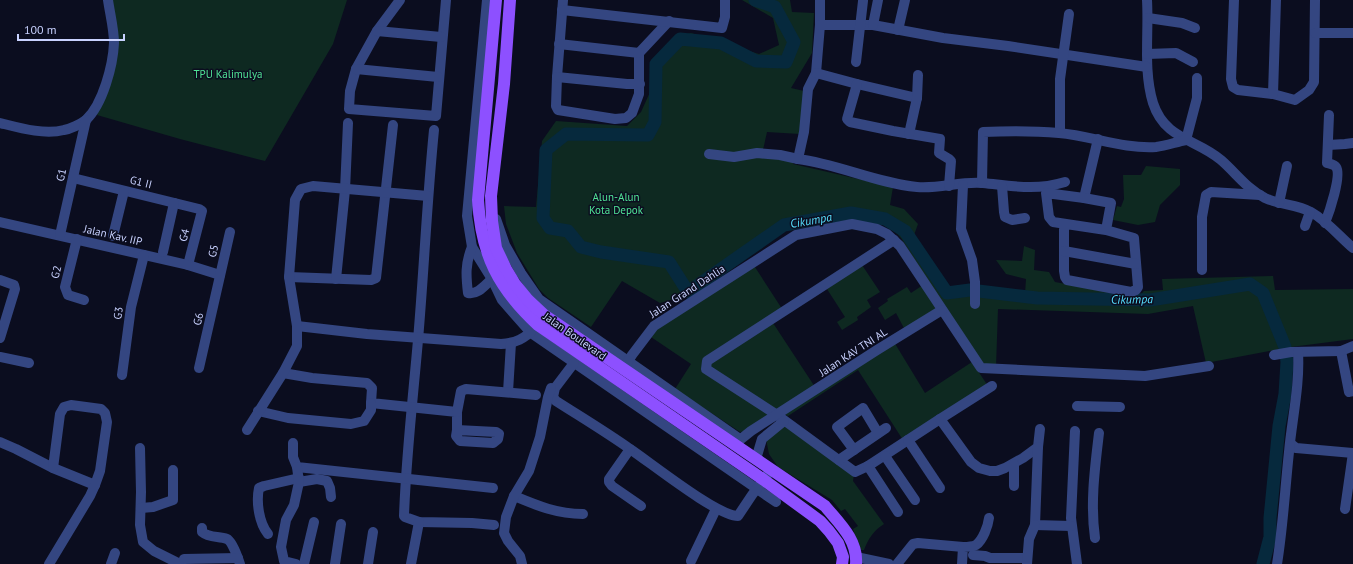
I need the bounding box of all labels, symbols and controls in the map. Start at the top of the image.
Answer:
scale bar [18,16,124,42]
text: 100 m [24,22,57,37]
park label: TPU Kalimulya [193,67,263,81]
street label: G1 [53,167,69,183]
street label: G1 II [129,173,153,191]
park label: Alun-Alun Kota Depok [589,190,644,217]
water label: Cikumpa [789,209,833,231]
street label: Jalan Kav. IIP [81,221,144,249]
street label: G4 [176,227,192,243]
street label: G5 [205,243,221,259]
street label: Jalan Grand Dahlia [646,261,727,321]
street label: G2 [48,264,64,280]
water label: Cikumpa [1111,291,1153,307]
street label: G3 [110,306,126,320]
street label: Jalan Boulevard [540,309,609,363]
street label: G6 [190,311,206,327]
street label: Jalan KAV TNI AL [815,325,890,380]

